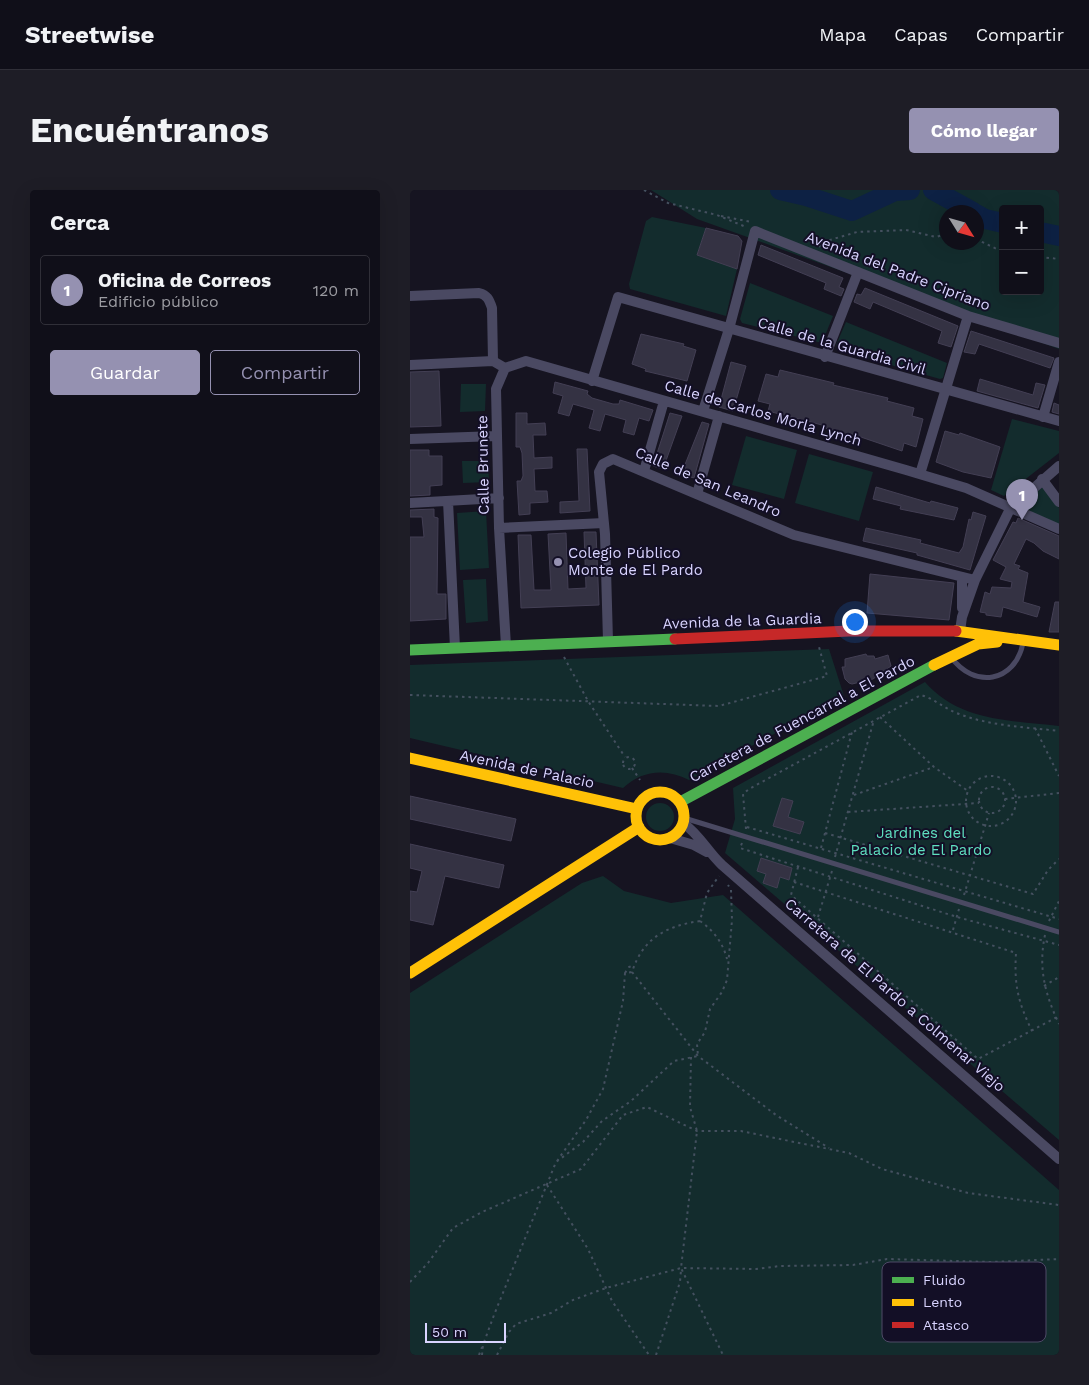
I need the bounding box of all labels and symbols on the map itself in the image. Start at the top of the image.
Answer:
north arrow [939,205,984,250]
street label: Avenida del Padre Cipriano [803,227,993,315]
street label: Calle de la Guardia Civil [756,313,929,379]
street label: Calle de Carlos Morla Lynch [662,376,864,450]
street label: Calle Brunete [473,415,493,515]
street label: Calle de San Leandro [632,443,784,521]
pin: 1 [1006,479,1038,520]
place label: Colegio Público Monte de El Pardo [568,544,703,579]
marker: Colegio Público Monte de El Pardo [552,556,564,568]
street label: Avenida de la Guardia [662,609,822,633]
your location [842,609,868,635]
street label: Carretera de Fuencarral a El Pardo [686,652,918,786]
street label: Avenida de Palacio [458,746,596,792]
park label: Jardines del Palacio de El Pardo [850,824,992,859]
street label: Carretera de El Pardo a Colmenar Viejo [781,894,1009,1096]
legend [882,1262,1046,1342]
text: Fluido [923,1272,965,1288]
text: Lento [923,1294,962,1310]
text: Atasco [923,1317,969,1333]
scale bar [425,1320,506,1343]

